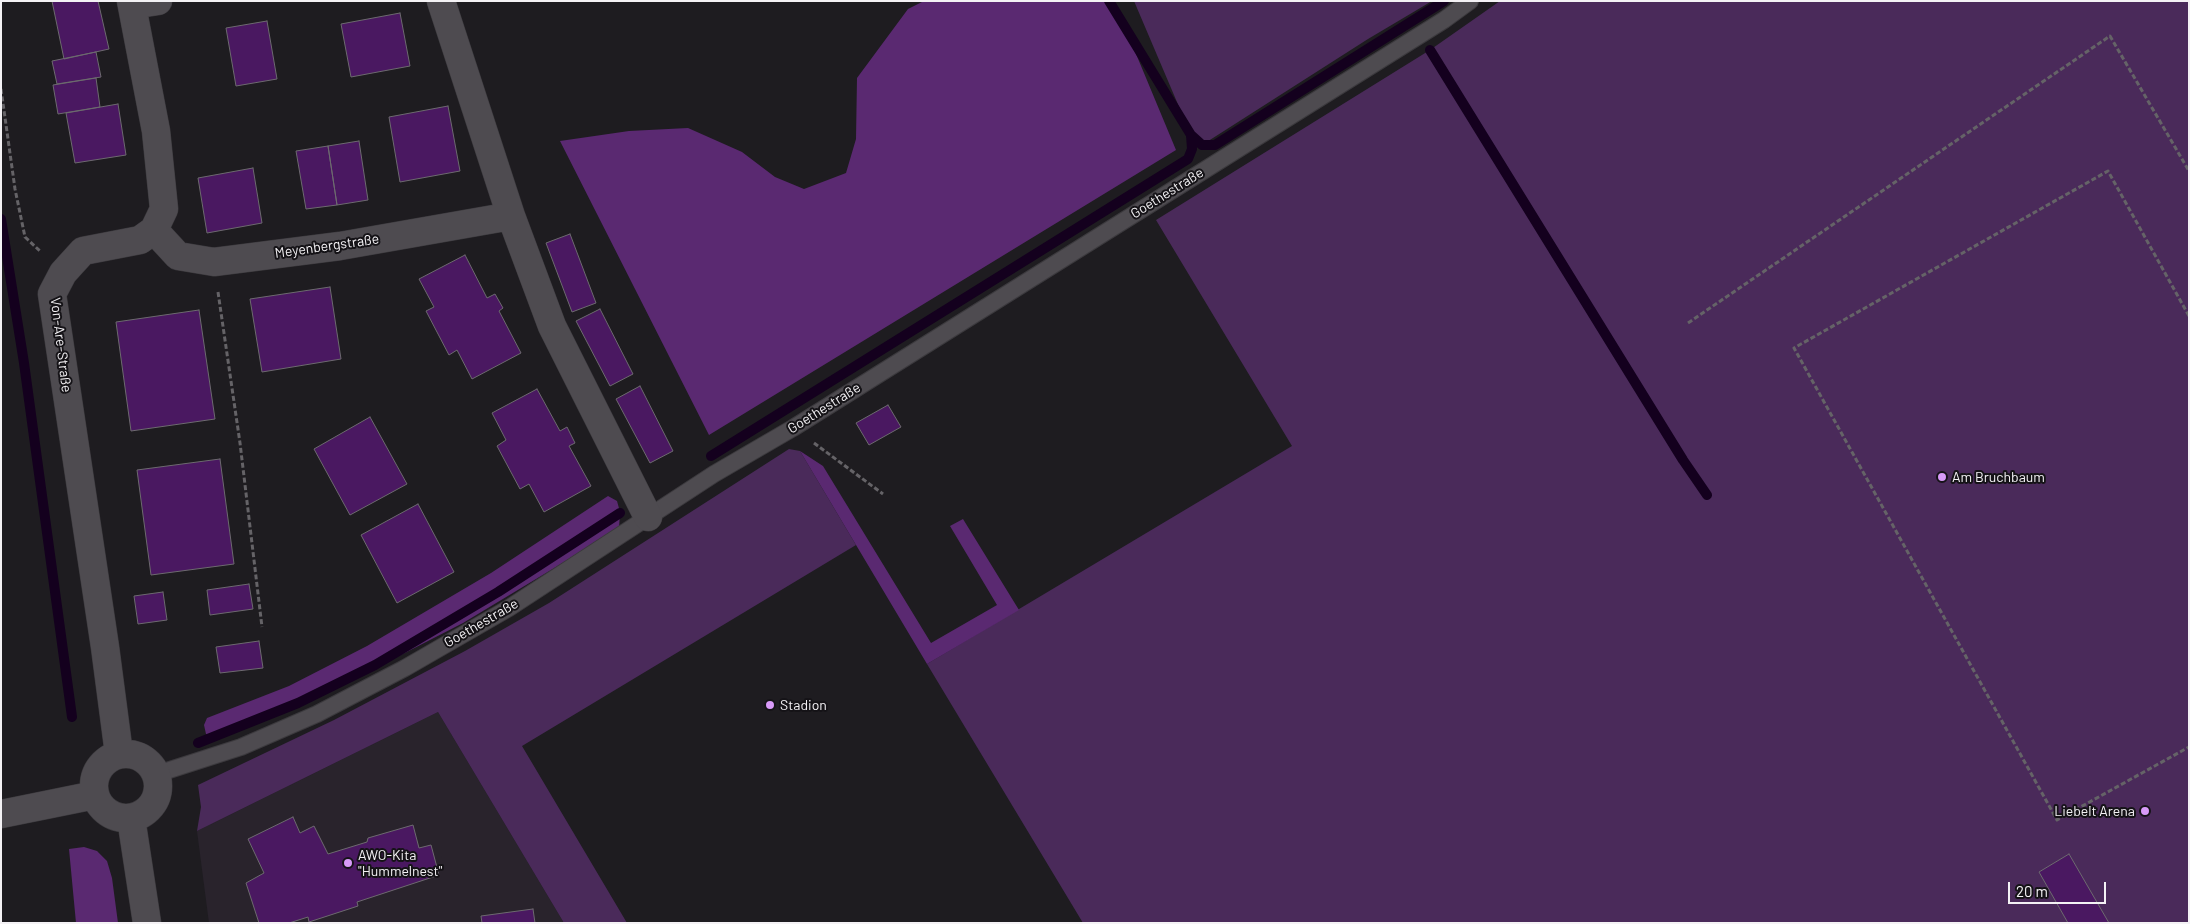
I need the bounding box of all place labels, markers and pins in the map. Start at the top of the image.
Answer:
place label: Am Bruchbaum [1952,469,2045,485]
marker: Am Bruchbaum [1936,471,1948,483]
place label: Stadion [780,697,827,713]
marker: Stadion [764,699,776,711]
place label: Liebelt Arena [2054,803,2135,819]
marker: Liebelt Arena [2139,805,2151,817]
place label: AWO-Kita "Hummelnest" [358,847,442,880]
marker: AWO-Kita "Hummelnest" [342,857,354,869]

